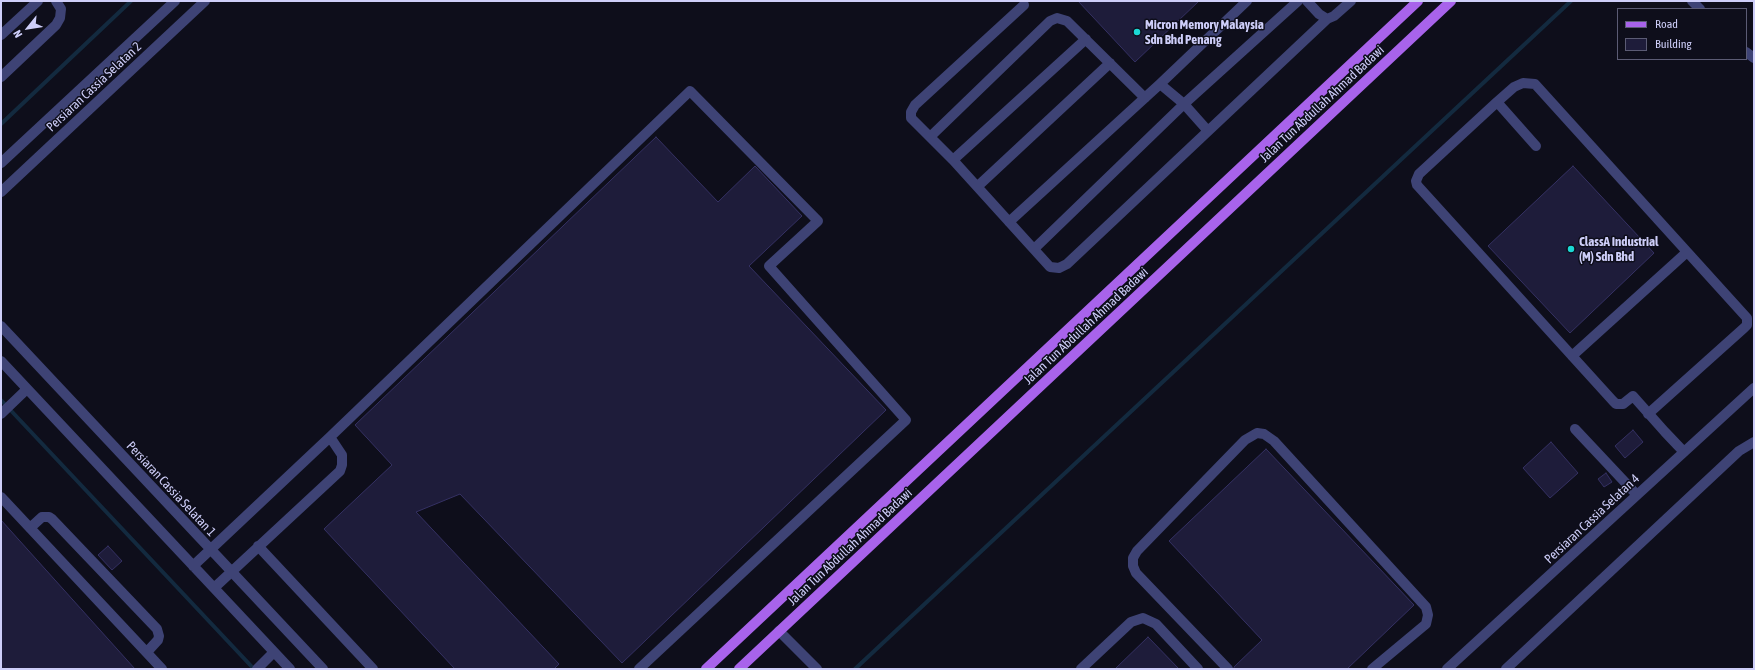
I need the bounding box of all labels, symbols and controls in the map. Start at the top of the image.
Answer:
north arrow [8,8,48,48]
legend [1617,8,1747,60]
place label: Micron Memory Malaysia Sdn Bhd Penang [1145,17,1264,48]
text: Road [1655,17,1678,31]
marker: Micron Memory Malaysia Sdn Bhd Penang [1132,27,1142,37]
text: N [11,28,24,40]
text: Building [1655,37,1692,51]
street label: Persiaran Cassia Selatan 2 [43,39,145,135]
street label: Jalan Tun Abdullah Ahmad Badawi [1257,42,1387,166]
place label: ClassA Industrial (M) Sdn Bhd [1579,234,1658,265]
marker: ClassA Industrial (M) Sdn Bhd [1566,244,1576,254]
street label: Jalan Tun Abdullah Ahmad Badawi [1021,264,1151,388]
street label: Persiaran Cassia Selatan 1 [123,438,219,540]
street label: Persiaran Cassia Selatan 4 [1541,471,1643,567]
street label: Jalan Tun Abdullah Ahmad Badawi [785,485,915,609]

